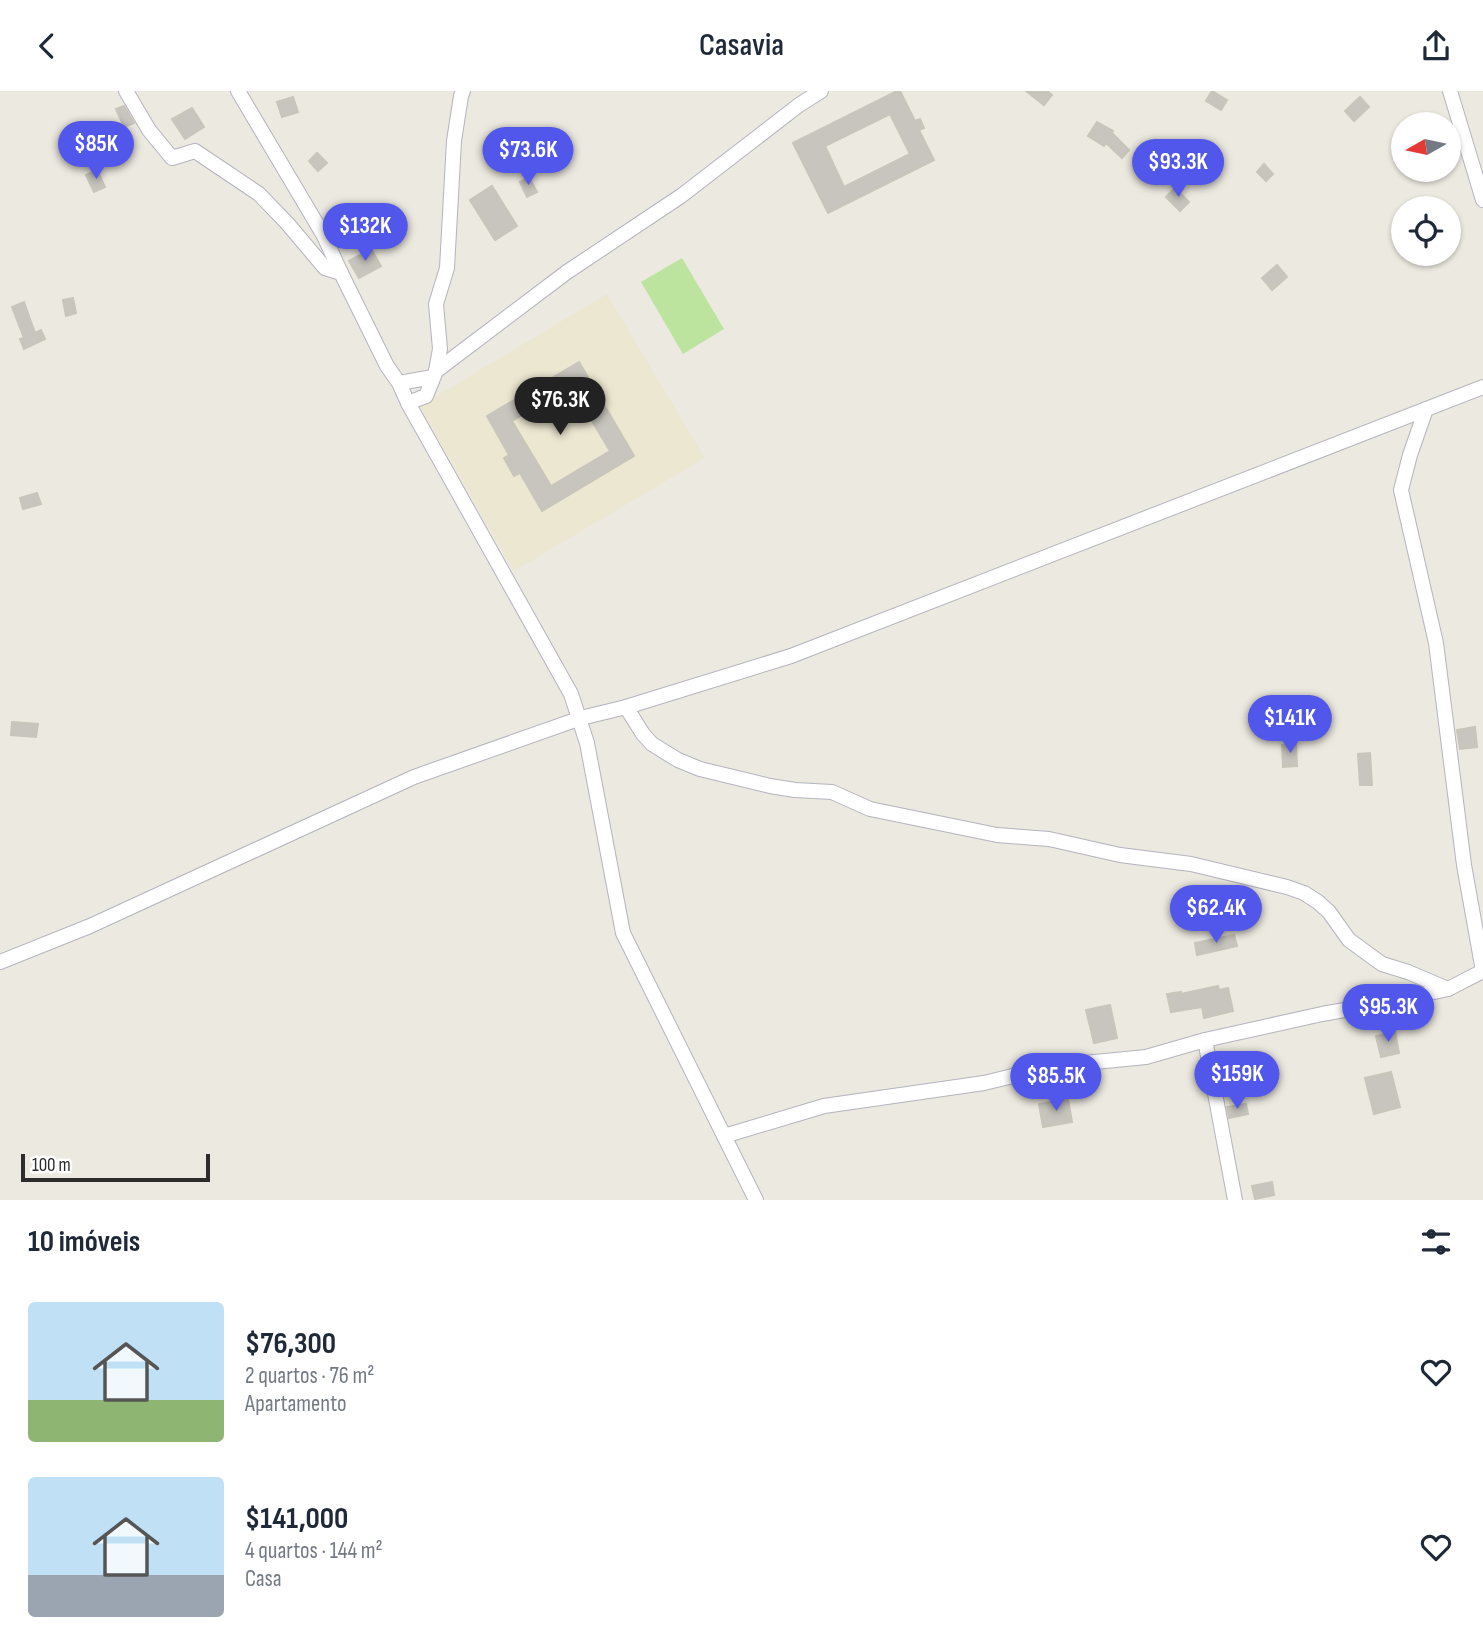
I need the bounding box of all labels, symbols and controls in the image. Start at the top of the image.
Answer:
text: Casavia [699,26,784,65]
icon: back [28,27,66,65]
icon: share [1417,27,1455,65]
north arrow [1391,112,1461,182]
map controls [1391,112,1461,266]
pin: $85K [55,122,137,181]
pin: $73.6K [471,127,585,187]
text: $85K [74,130,118,158]
text: $73.6K [498,136,558,164]
pin: $93.3K [1121,139,1235,199]
text: $93.3K [1148,148,1208,176]
button: locate [1391,196,1461,266]
pin: $132K [316,204,414,263]
text: $132K [339,212,391,240]
pin: $76.3K [503,377,617,437]
text: $76.3K [530,386,590,414]
pin: $141K [1241,695,1339,755]
text: $141K [1264,704,1316,732]
pin: $62.4K [1159,885,1273,945]
text: $62.4K [1186,894,1246,922]
pin: $95.3K [1331,985,1445,1044]
text: $95.3K [1358,993,1418,1021]
pin: $159K [1188,1051,1286,1111]
pin: $85.5K [999,1053,1113,1113]
text: $159K [1210,1060,1264,1088]
text: $85.5K [1026,1062,1086,1090]
scale bar [21,1151,210,1183]
text: 100 m [32,1154,71,1177]
icon: filters [1417,1223,1455,1261]
text: 10 imóveis [28,1224,140,1260]
text: $76,300 [245,1326,336,1362]
icon: home [84,1330,168,1414]
icon: heart [1417,1353,1455,1391]
text: 2 quartos · 76 m² [245,1362,374,1390]
text: Apartamento [245,1390,347,1418]
text: $141,000 [245,1501,348,1537]
icon: home [84,1505,168,1589]
icon: heart [1417,1528,1455,1566]
text: 4 quartos · 144 m² [245,1537,383,1565]
text: Casa [245,1565,282,1593]

